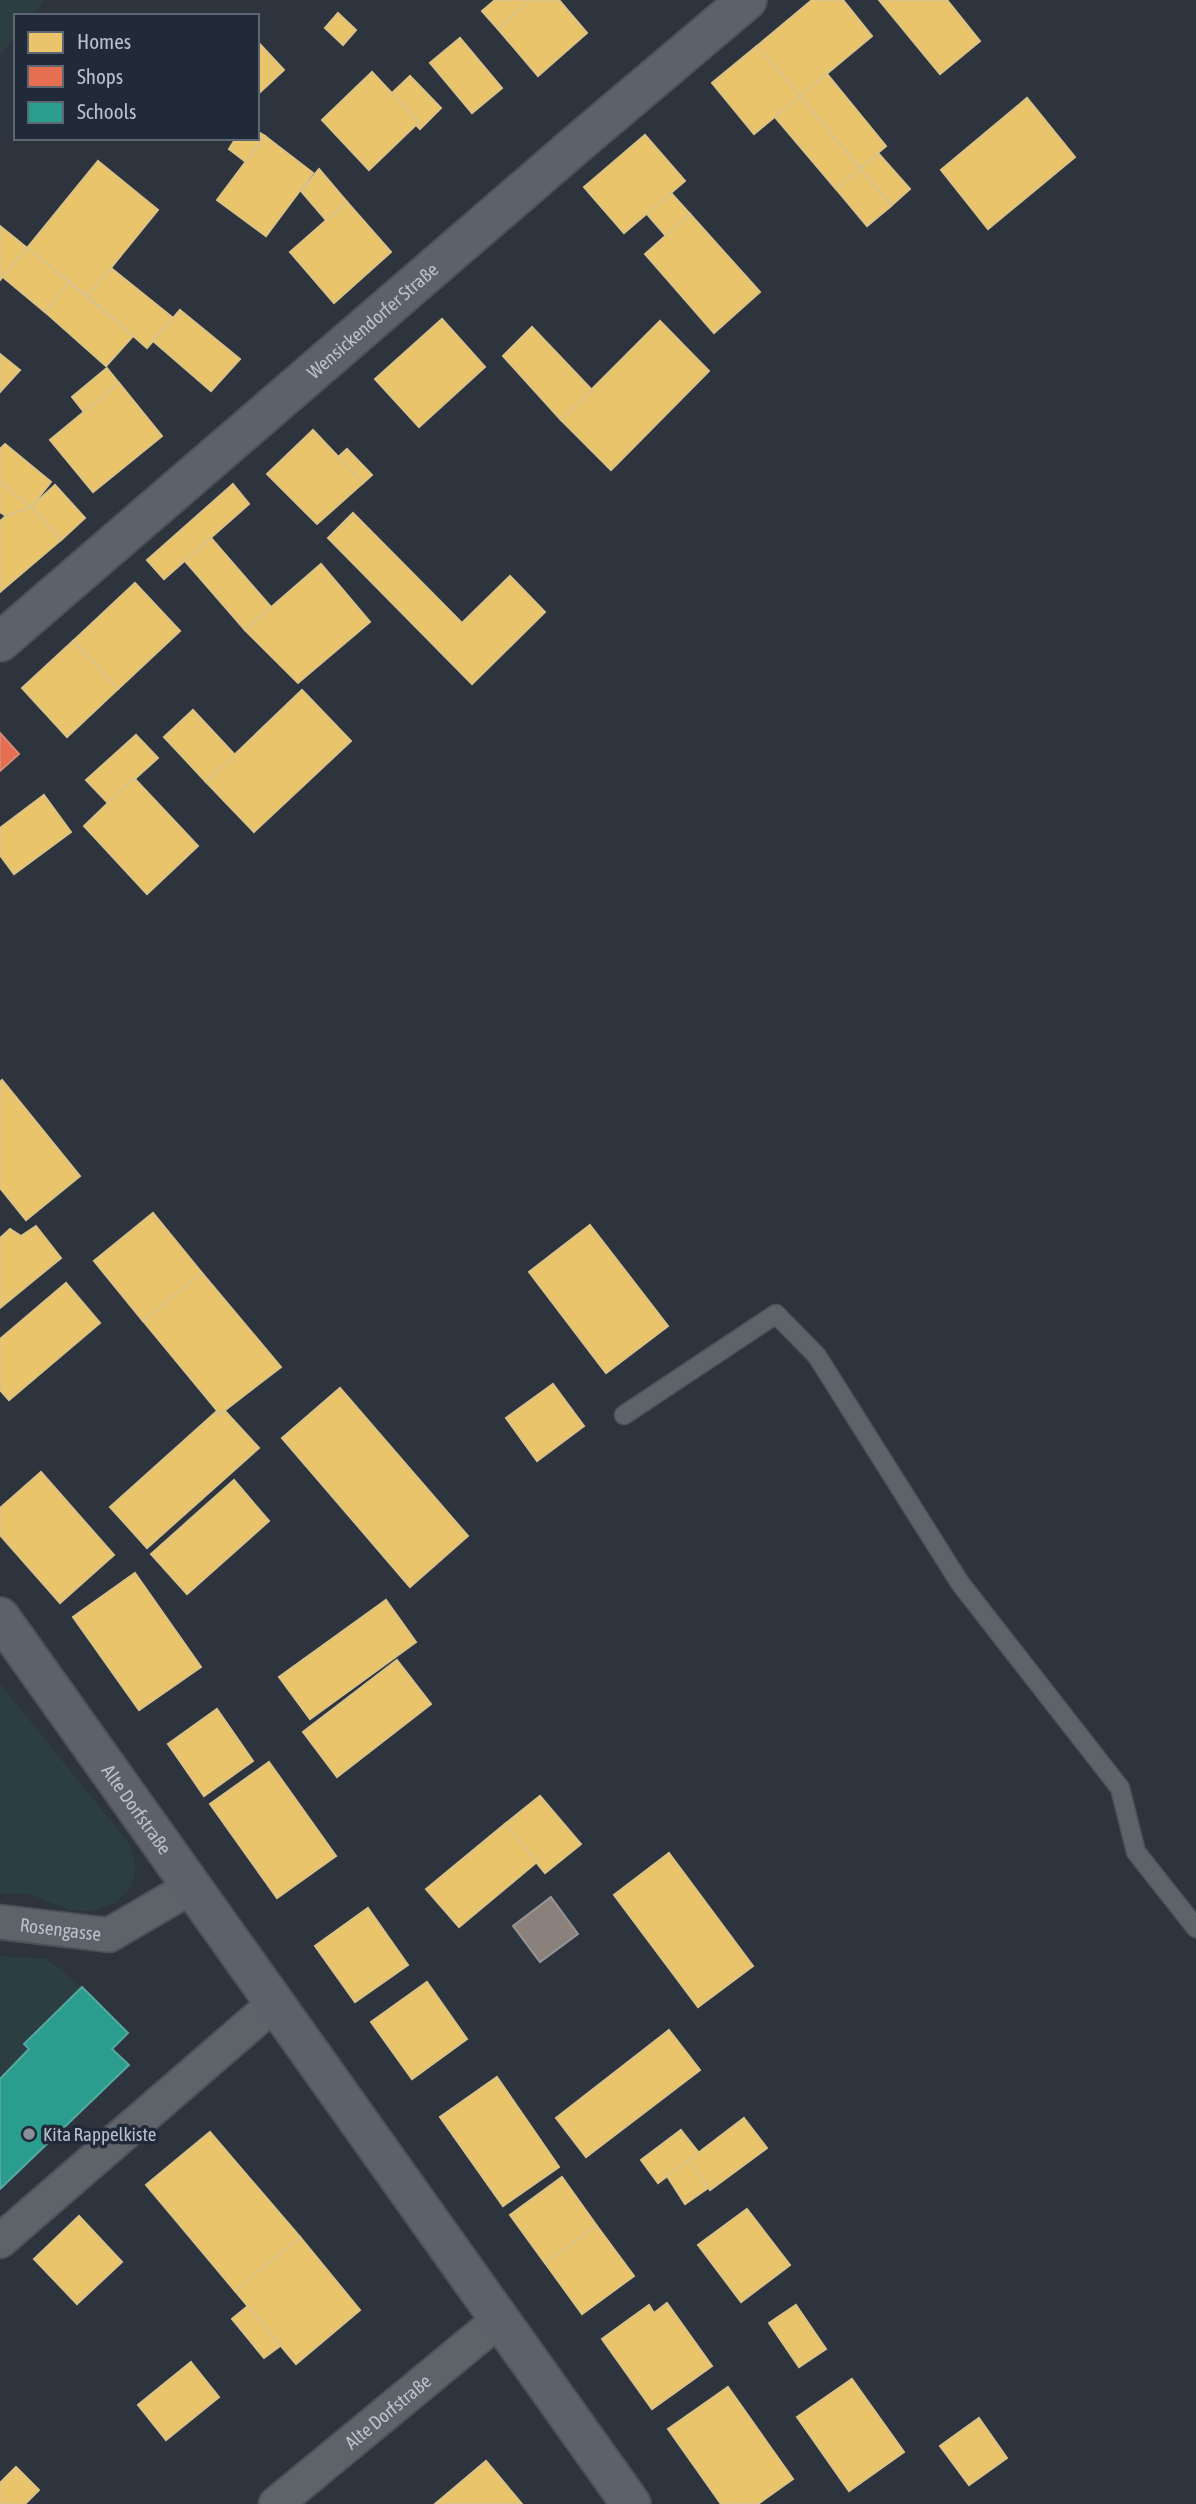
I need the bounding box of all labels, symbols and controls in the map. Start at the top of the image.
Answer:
legend [14,14,259,140]
text: Homes [77,29,131,53]
text: Shops [77,64,123,88]
text: Schools [77,99,137,123]
street label: Wensickendorfer Straße [303,258,442,383]
street label: Alte Dorfstraße [97,1760,176,1858]
street label: Rosengasse [19,1913,102,1945]
place label: Kita Rappelkiste [43,2123,156,2145]
marker: Kita Rappelkiste [21,2126,37,2142]
street label: Alte Dorfstraße [340,2370,435,2454]

